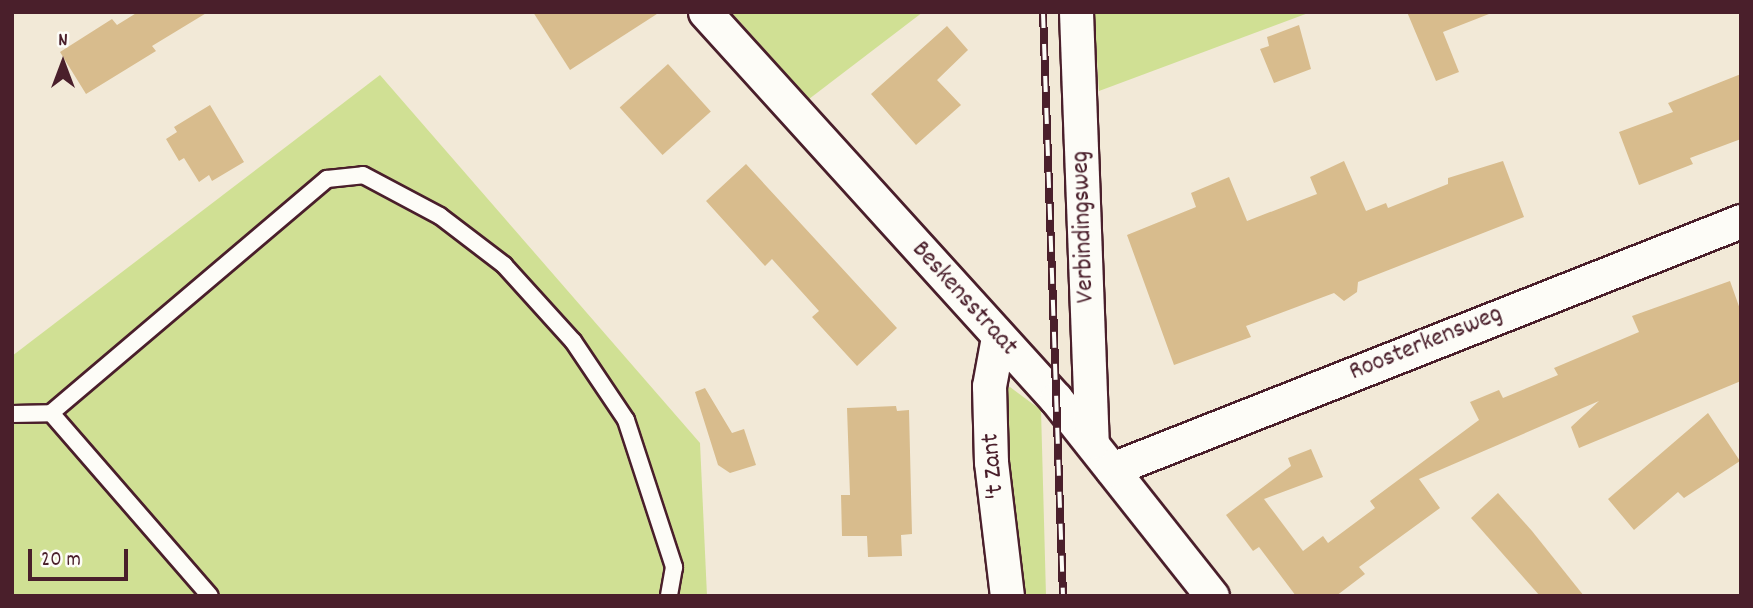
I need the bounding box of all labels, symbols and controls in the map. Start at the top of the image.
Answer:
north arrow [28,28,98,98]
text: N [58,28,68,55]
street label: Verbindingsweg [1066,150,1102,304]
street label: Beskensstraat [904,235,1024,363]
street label: Roosterkensweg [1345,299,1507,389]
street label: 't Zant [976,432,1012,500]
scale bar [32,534,131,578]
text: 20 m [41,546,81,576]

